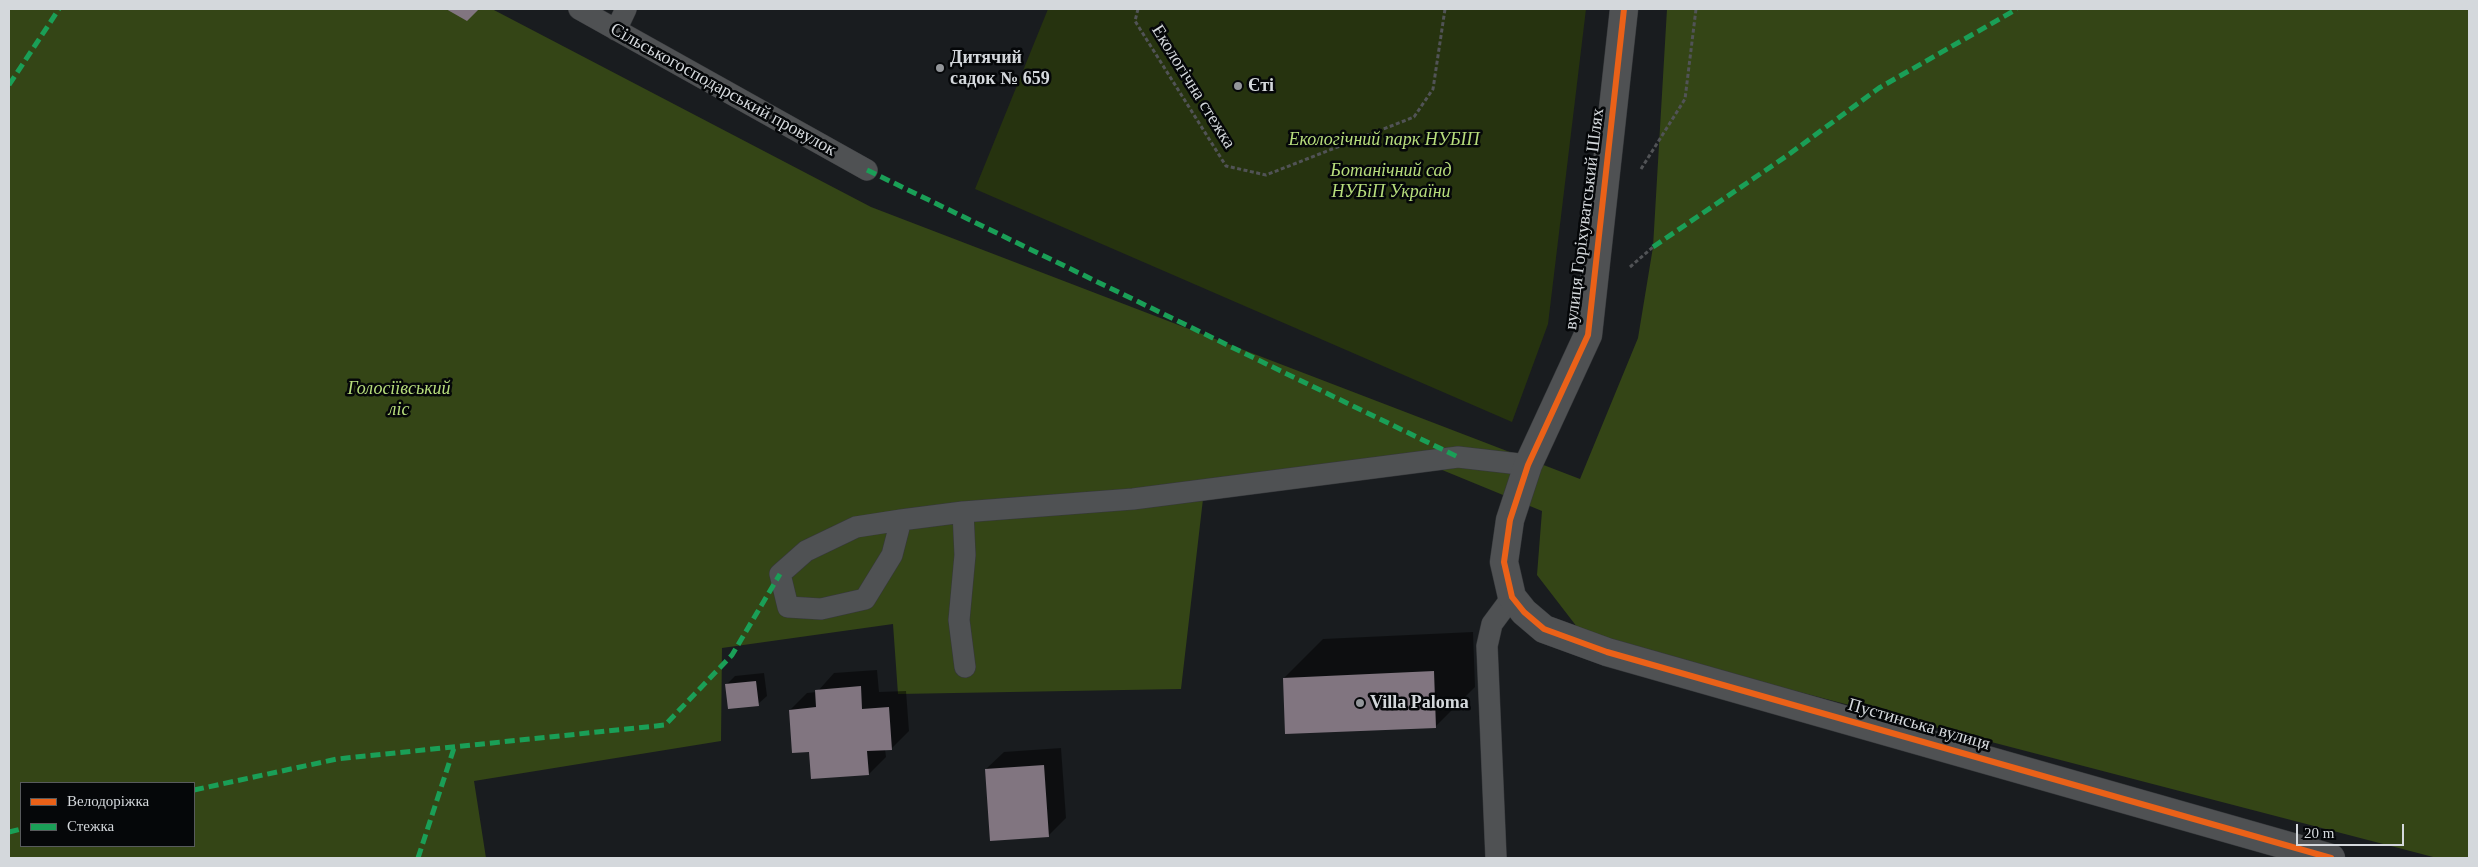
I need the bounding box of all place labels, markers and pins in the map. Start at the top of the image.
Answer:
place label: Дитячий садок № 659 [950,47,1050,90]
marker: Дитячий садок № 659 [934,62,946,74]
place label: Єті [1248,75,1274,97]
marker: Єті [1232,80,1244,92]
place label: Villa Paloma [1370,692,1469,714]
marker: Villa Paloma [1354,697,1366,709]

